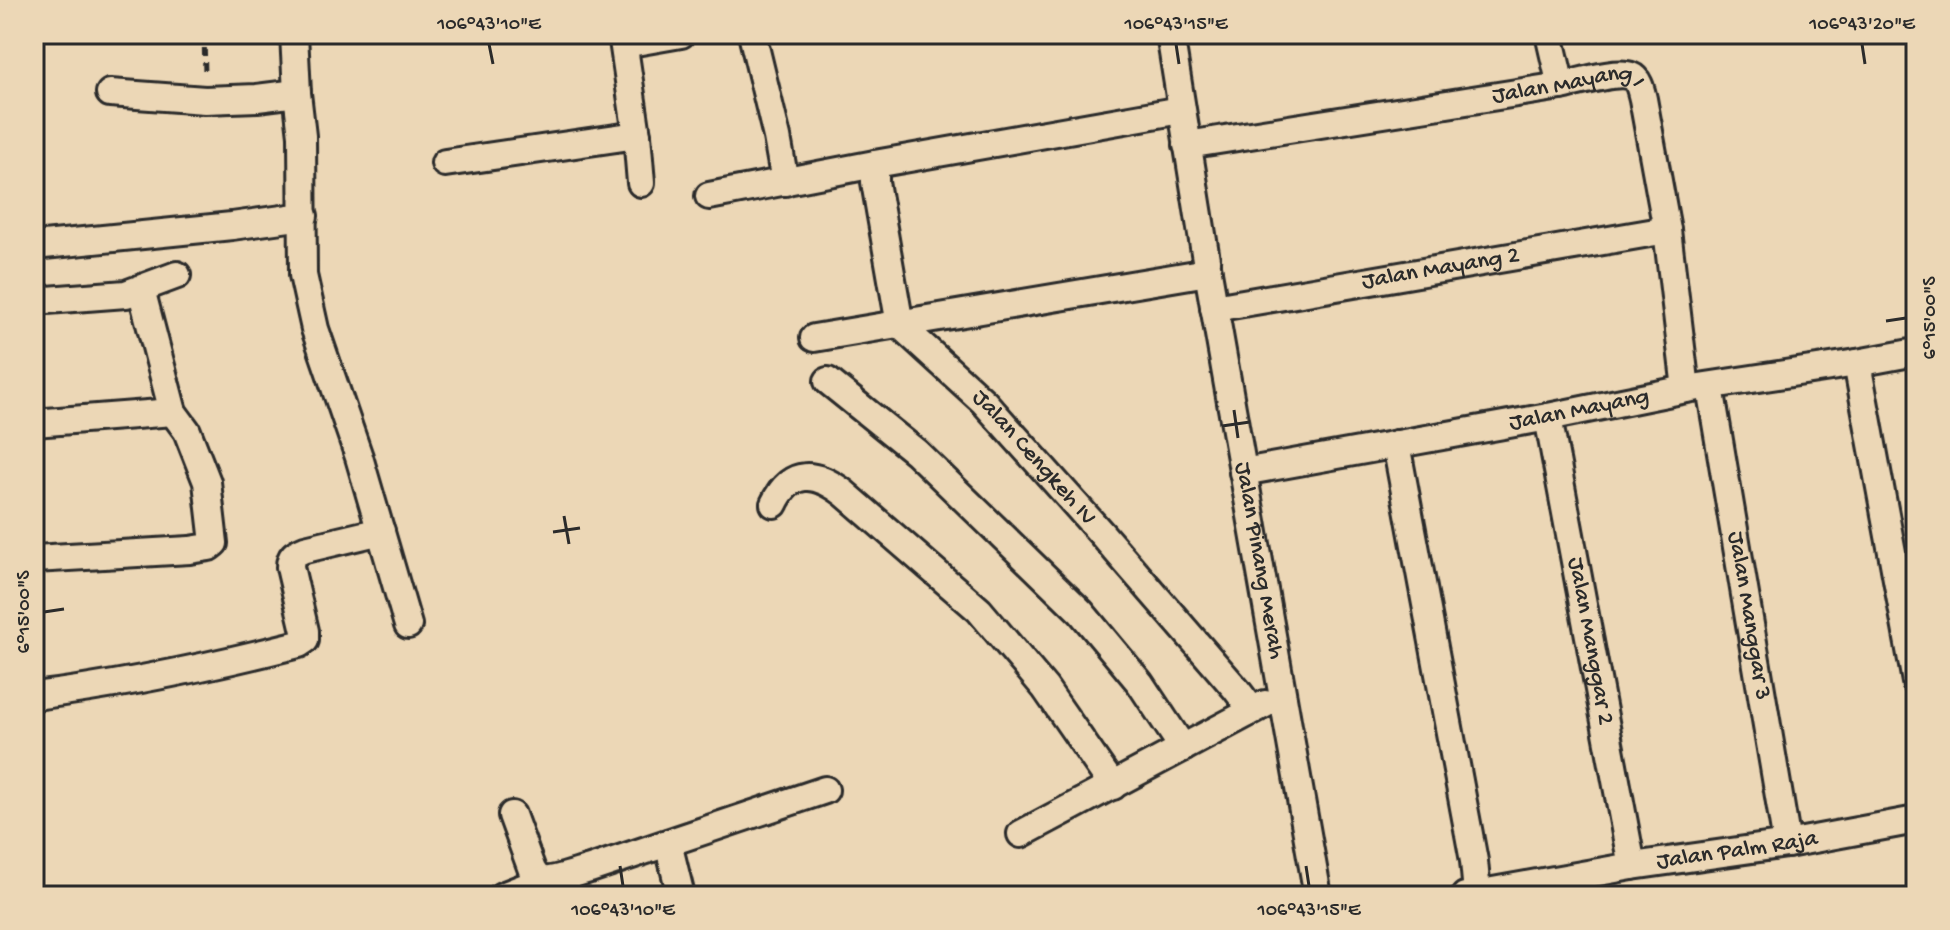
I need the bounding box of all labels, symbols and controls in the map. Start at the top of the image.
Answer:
text: 106°43'10"E [436,14,542,37]
text: 106°43'15"E [1124,14,1229,37]
text: 106°43'20"E [1808,14,1916,37]
street label: Jalan Mayang I [1490,59,1652,111]
street label: Jalan Mayang 2 [1360,241,1522,297]
text: 6°15'00"S [1920,276,1943,360]
street label: Jalan Mayang [1507,382,1652,438]
street label: Jalan Cengkeh IV [966,383,1102,532]
street label: Jalan Pinang Merah [1227,460,1290,661]
street label: Jalan Manggar 3 [1720,529,1777,702]
street label: Jalan Manggar 2 [1560,555,1620,727]
text: 6°15'00"S [14,570,37,654]
street label: Jalan Palm Raja [1655,824,1821,877]
text: 106°43'10"E [570,900,676,923]
text: 106°43'15"E [1257,900,1362,923]

